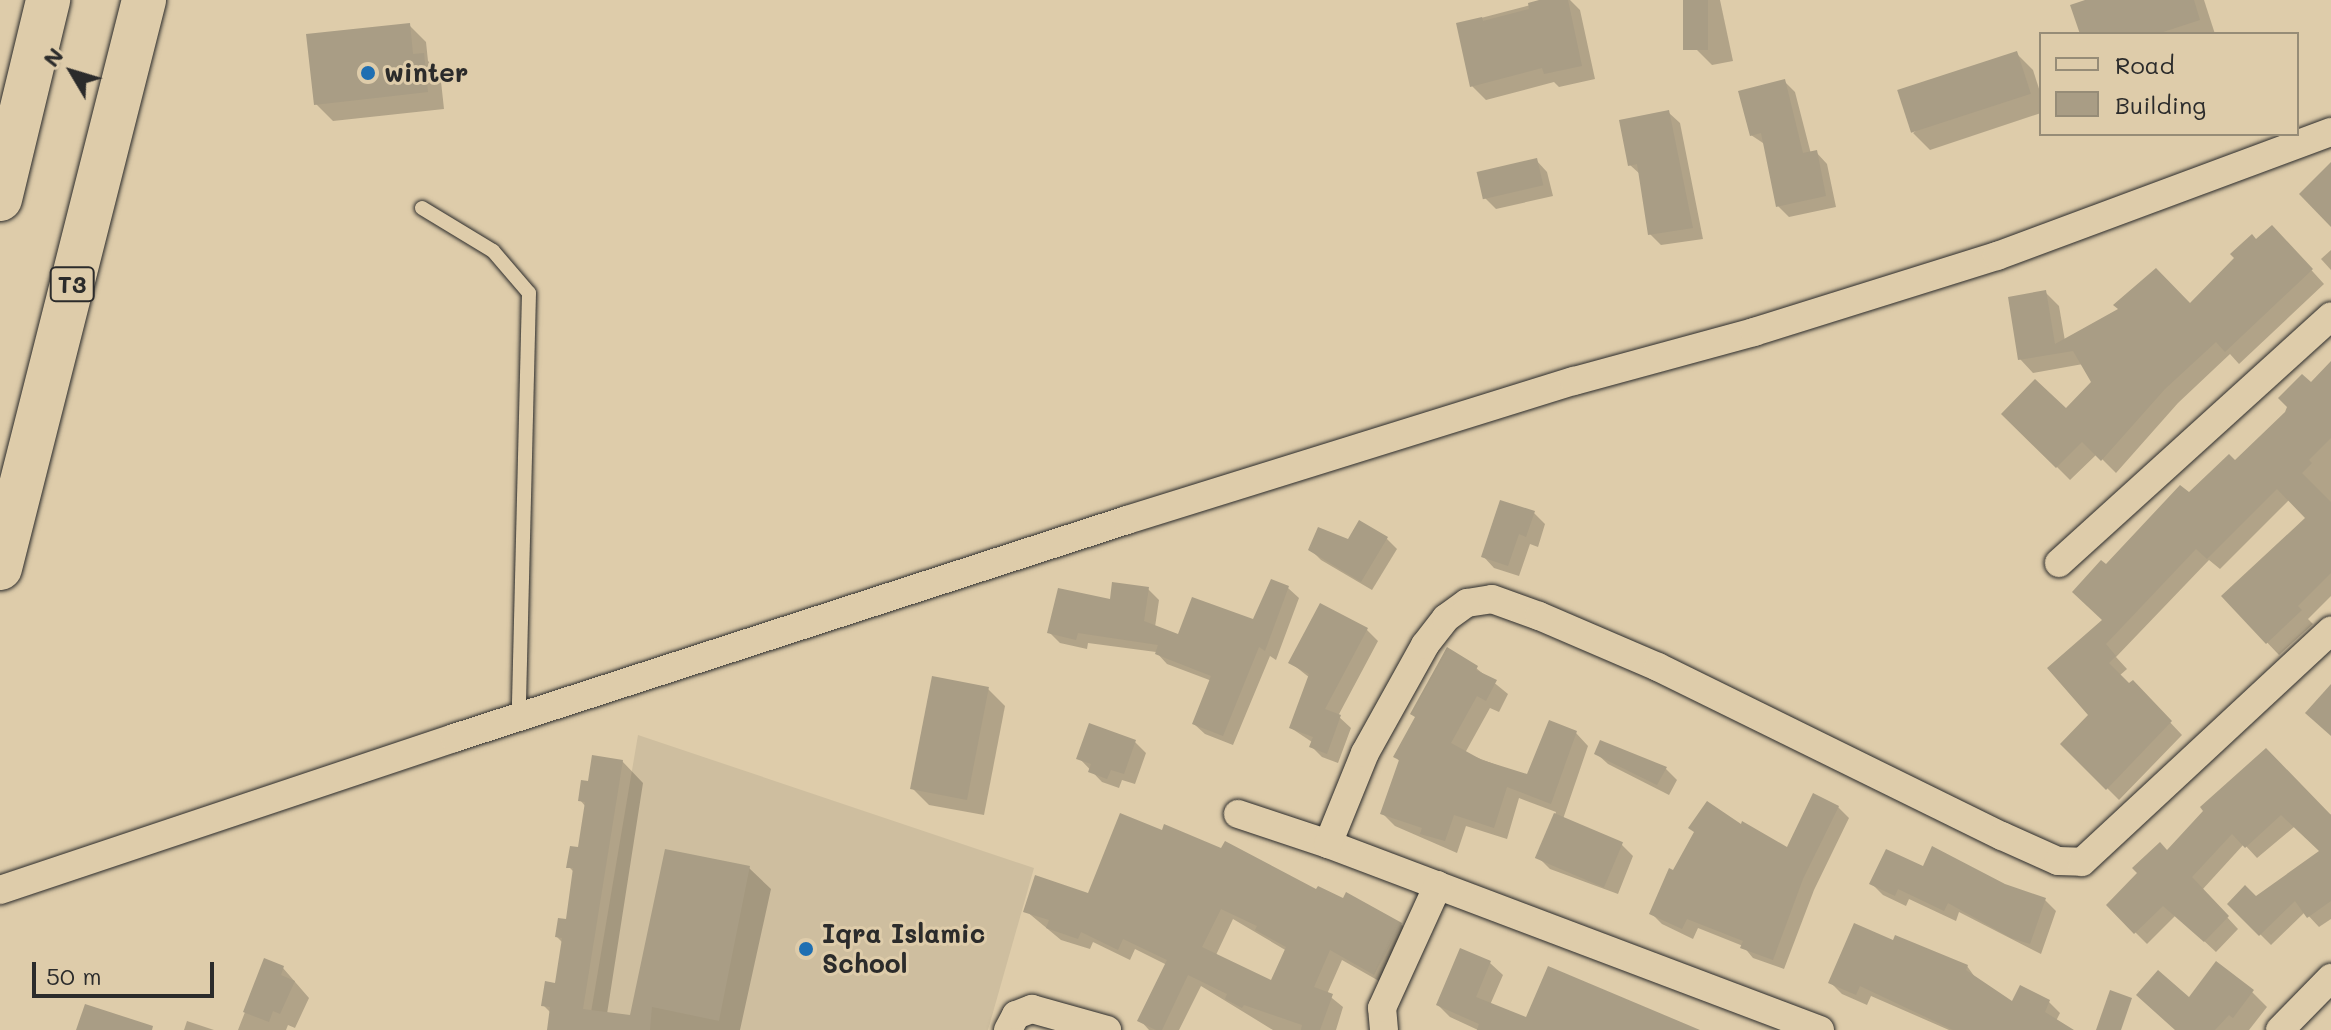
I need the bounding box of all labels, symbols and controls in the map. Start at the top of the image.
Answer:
north arrow [32,32,112,112]
legend [2039,32,2299,136]
text: N [36,41,69,72]
text: Road [2115,49,2175,80]
place label: winter [384,57,468,89]
marker: winter [359,64,377,82]
text: Building [2115,89,2206,120]
road number: T3 [48,264,96,304]
place label: Iqra Islamic School [822,918,985,980]
marker: Iqra Islamic School [797,940,815,958]
scale bar [36,946,218,996]
text: 50 m [46,960,102,991]

